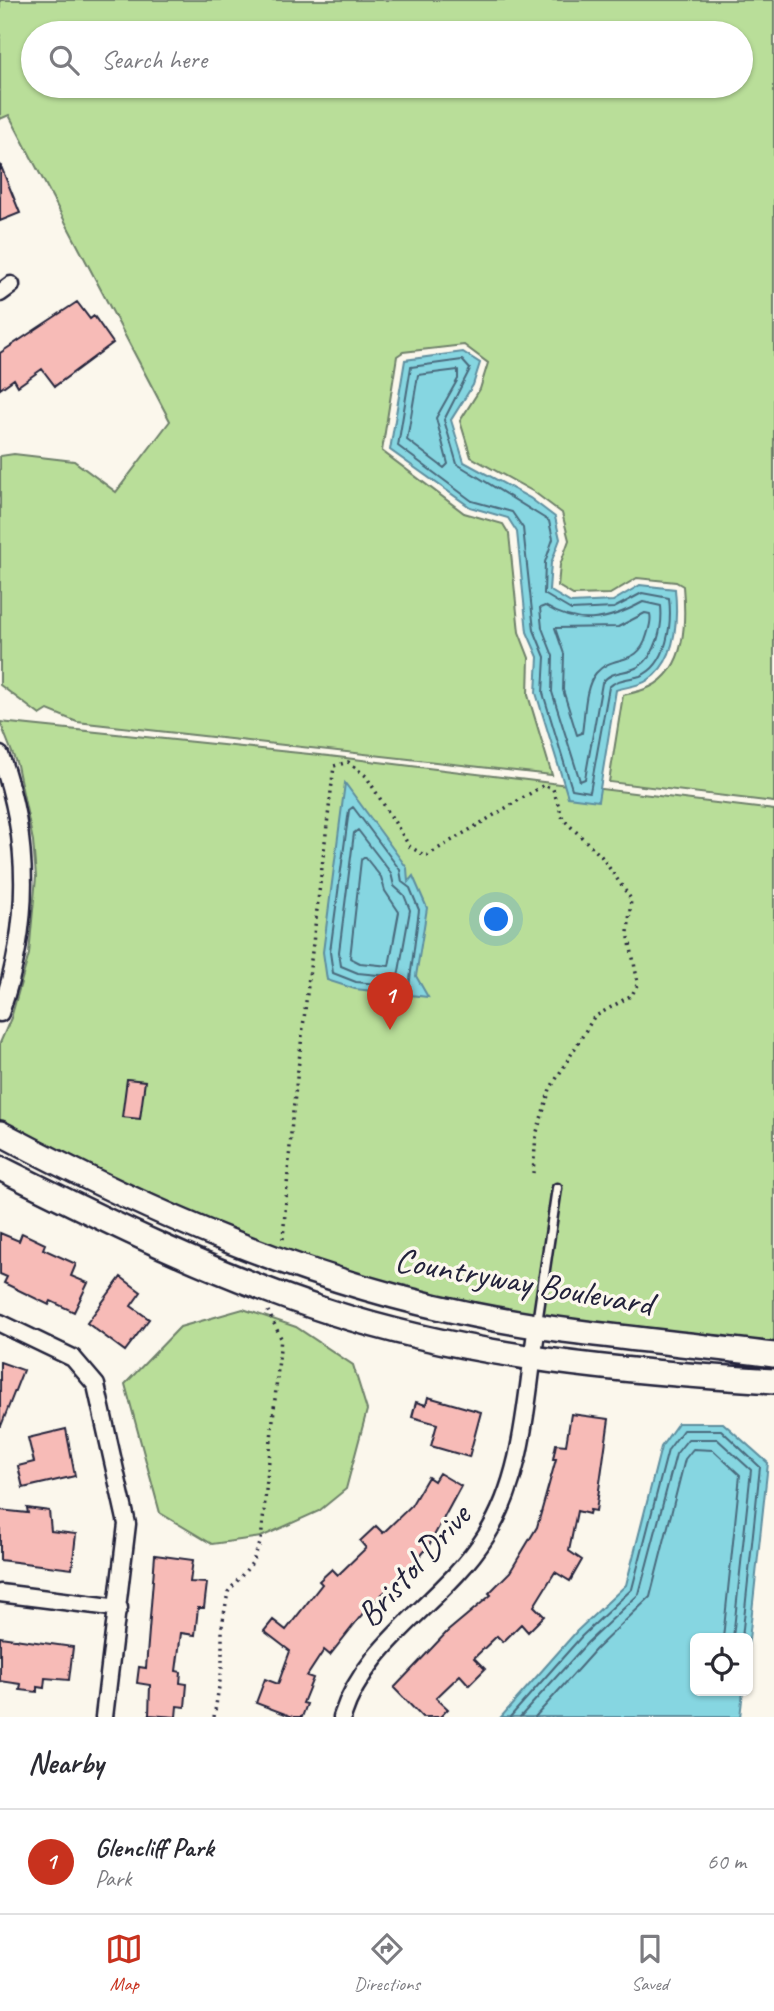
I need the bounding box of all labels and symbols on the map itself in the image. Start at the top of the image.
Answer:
your location [479,902,513,936]
pin: 1 [367,972,413,1030]
street label: Countryway Boulevard [392,1237,661,1327]
street label: Bristol Drive [346,1493,482,1636]

